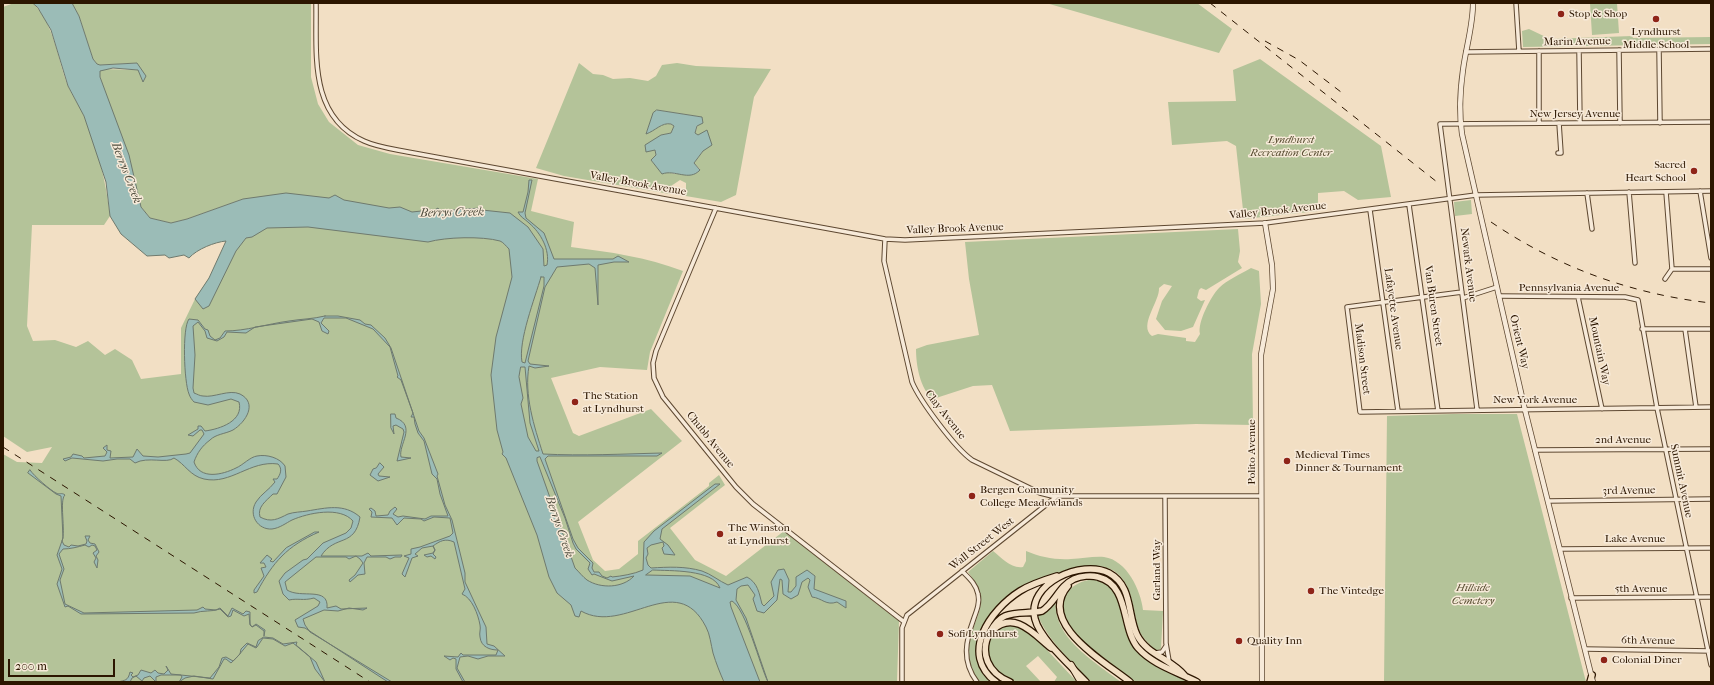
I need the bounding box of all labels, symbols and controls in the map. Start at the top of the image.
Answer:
place label: Stop & Shop [1569,7,1627,21]
marker: Stop & Shop [1556,9,1566,19]
marker: Lyndhurst Middle School [1651,14,1661,24]
place label: Lyndhurst Middle School [1623,25,1689,51]
street label: Marin Avenue [1543,35,1611,49]
street label: New Jersey Avenue [1529,107,1621,121]
park label: Lyndhurst Recreation Center [1250,133,1332,159]
water label: Berrys Creek [108,140,144,206]
place label: Sacred Heart School [1625,158,1686,184]
marker: Sacred Heart School [1689,166,1699,176]
street label: Valley Brook Avenue [589,169,687,199]
street label: Valley Brook Avenue [1229,199,1327,223]
water label: Berrys Creek [420,205,484,221]
street label: Valley Brook Avenue [906,221,1004,237]
street label: Newark Avenue [1457,227,1479,303]
street label: Van Buren Street [1421,265,1445,347]
street label: Lafayette Avenue [1381,267,1405,351]
street label: Pennsylvania Avenue [1519,281,1619,295]
street label: Orient Way [1506,314,1532,370]
street label: Mountain Way [1585,316,1613,386]
street label: Madison Street [1351,323,1373,395]
street label: Clay Avenue [922,388,968,442]
place label: The Station at Lyndhurst [583,389,644,415]
street label: New York Avenue [1493,393,1577,407]
marker: The Station at Lyndhurst [570,397,580,407]
street label: Chubb Avenue [683,409,737,471]
street label: Polito Avenue [1245,419,1259,485]
street label: 2nd Avenue [1595,433,1651,447]
street label: Summit Avenue [1667,443,1695,519]
place label: Medieval Times Dinner & Tournament [1295,448,1402,474]
marker: Medieval Times Dinner & Tournament [1282,456,1292,466]
place label: Bergen Community College Meadowlands [980,483,1082,509]
street label: 3rd Avenue [1602,484,1656,498]
marker: Bergen Community College Meadowlands [967,491,977,501]
water label: Berrys Creek [542,494,576,560]
street label: Wall Street West [947,515,1017,573]
place label: The Winston at Lyndhurst [728,521,790,547]
marker: The Winston at Lyndhurst [715,529,725,539]
street label: Lake Avenue [1605,532,1665,546]
street label: Garland Way [1150,539,1164,601]
park label: Hillside Cemetery [1452,581,1494,607]
street label: 5th Avenue [1615,582,1667,596]
place label: The Vintedge [1319,584,1384,598]
marker: The Vintedge [1306,586,1316,596]
place label: Sofi Lyndhurst [948,627,1017,641]
marker: Sofi Lyndhurst [935,629,945,639]
place label: Quality Inn [1247,634,1302,648]
street label: 6th Avenue [1621,634,1675,648]
marker: Quality Inn [1234,636,1244,646]
scale bar [10,651,117,677]
place label: Colonial Diner [1612,653,1682,667]
marker: Colonial Diner [1599,655,1609,665]
text: 200 m [15,659,47,673]

